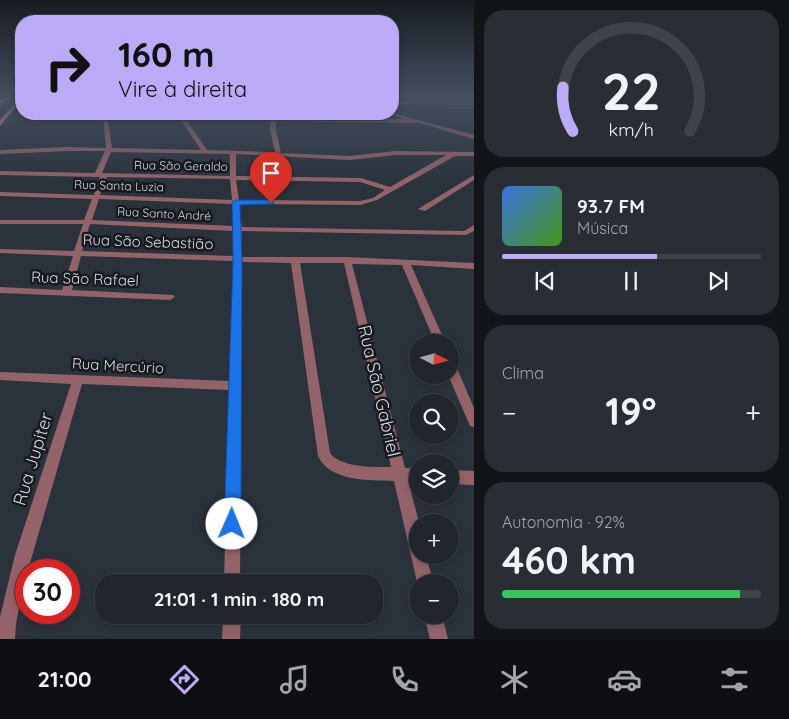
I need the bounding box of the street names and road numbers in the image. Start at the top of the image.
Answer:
street label: Rua São Geraldo [134,157,228,174]
street label: Rua Santa Luzia [74,176,164,195]
street label: Rua Santo André [117,204,212,223]
street label: Rua São Sebastião [82,230,214,253]
street label: Rua São Rafael [31,267,139,290]
street label: Rua São Gabriel [353,323,406,459]
street label: Rua Mercúrio [71,354,165,377]
street label: Rua Jupiter [7,409,58,508]

